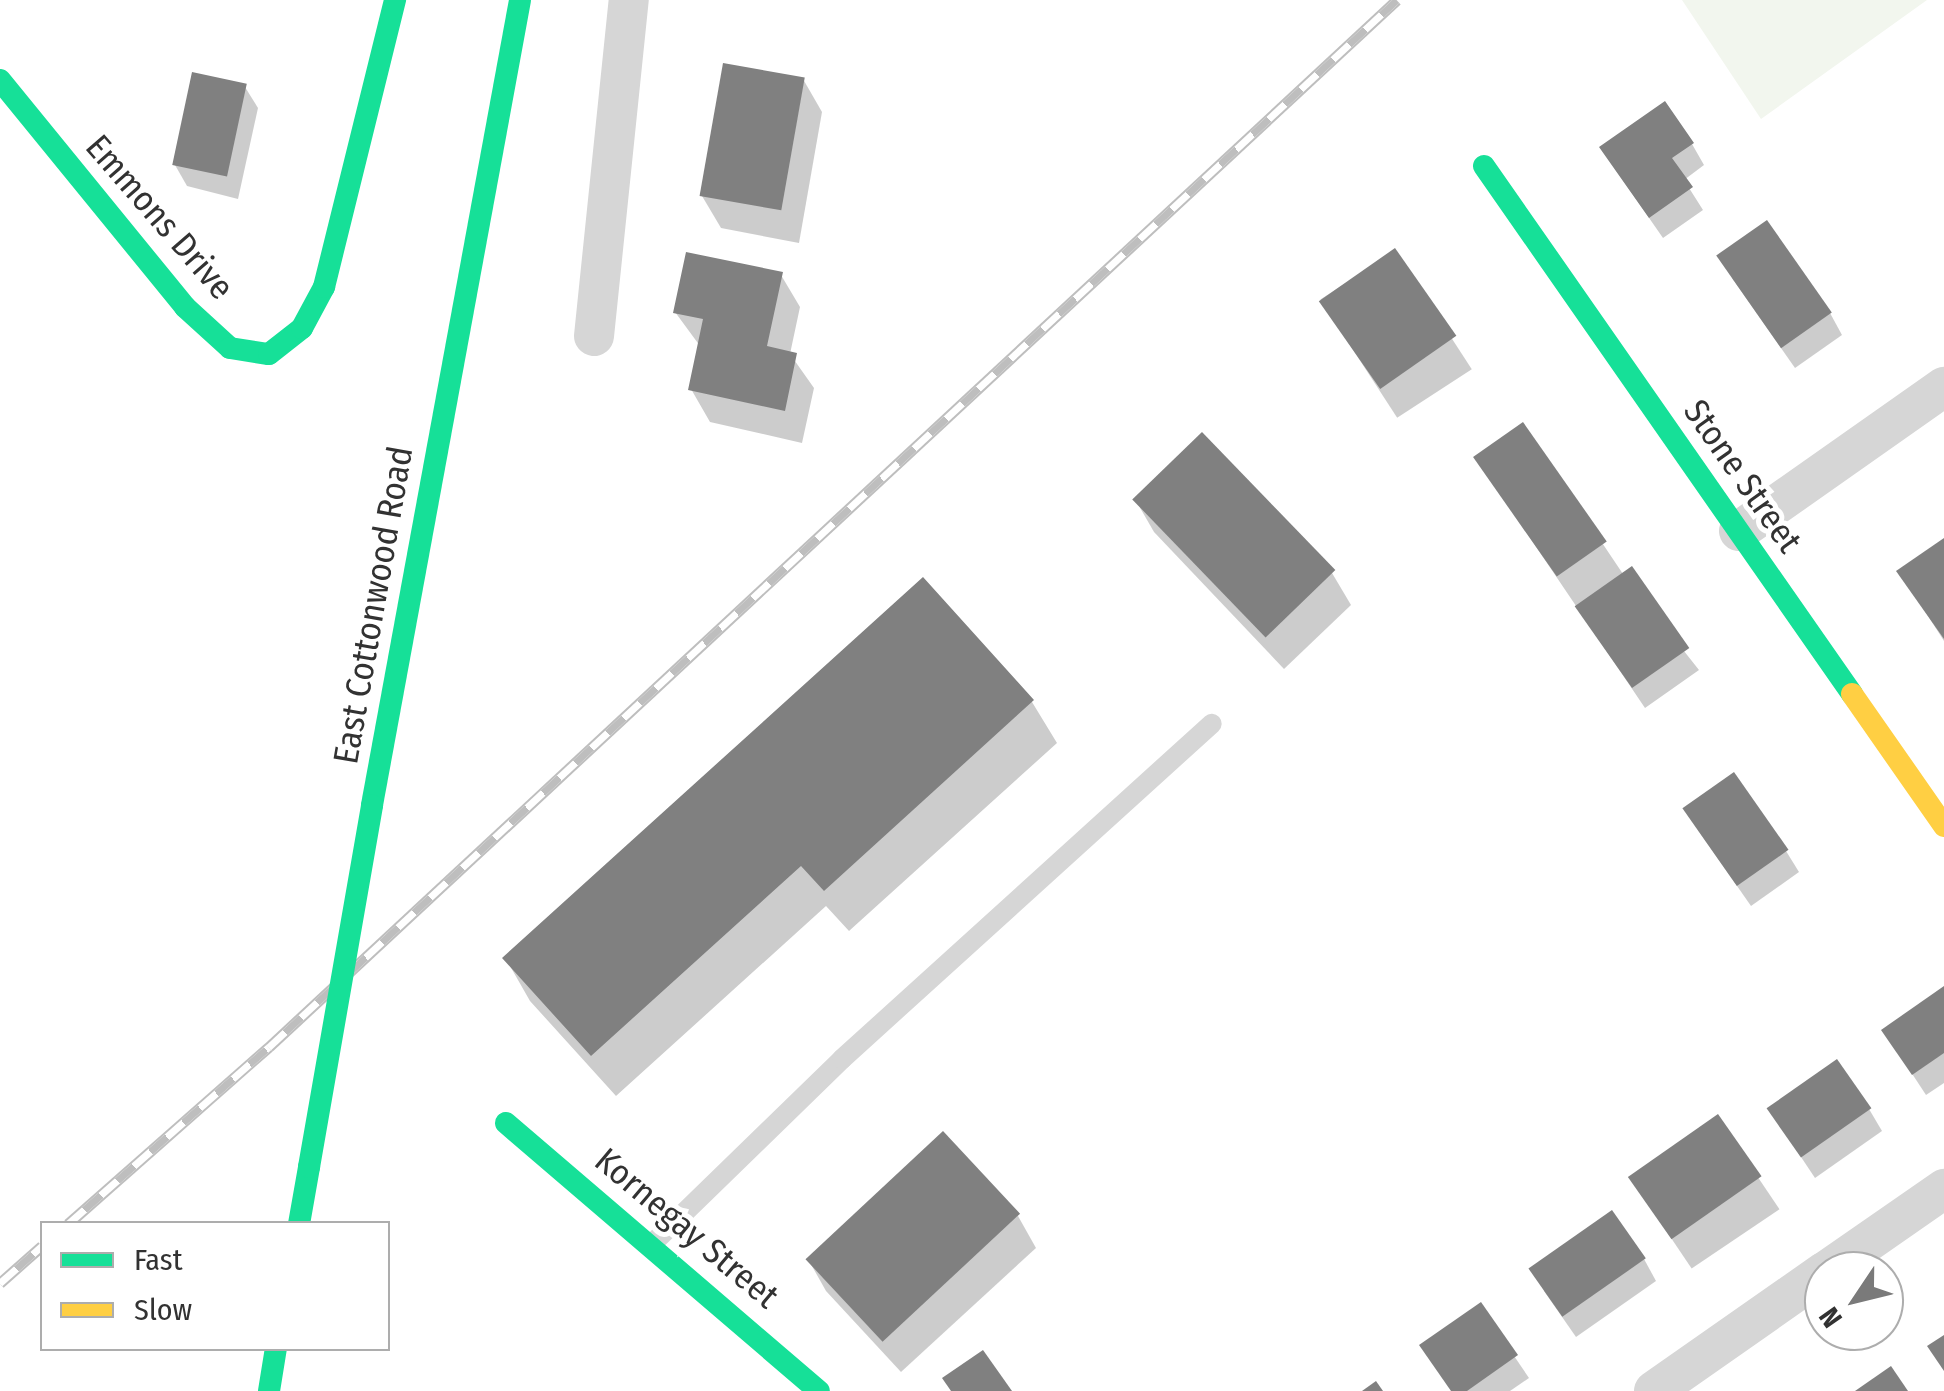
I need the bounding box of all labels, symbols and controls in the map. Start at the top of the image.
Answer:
street label: Emmons Drive [77,126,243,308]
street label: Stone Street [1675,392,1811,560]
street label: East Cottonwood Road [324,443,422,767]
street label: Kornegay Street [587,1139,787,1317]
legend [40,1221,390,1351]
text: Fast [134,1242,182,1278]
north arrow [1804,1251,1904,1351]
text: Slow [134,1292,192,1328]
text: N [1812,1301,1849,1334]

